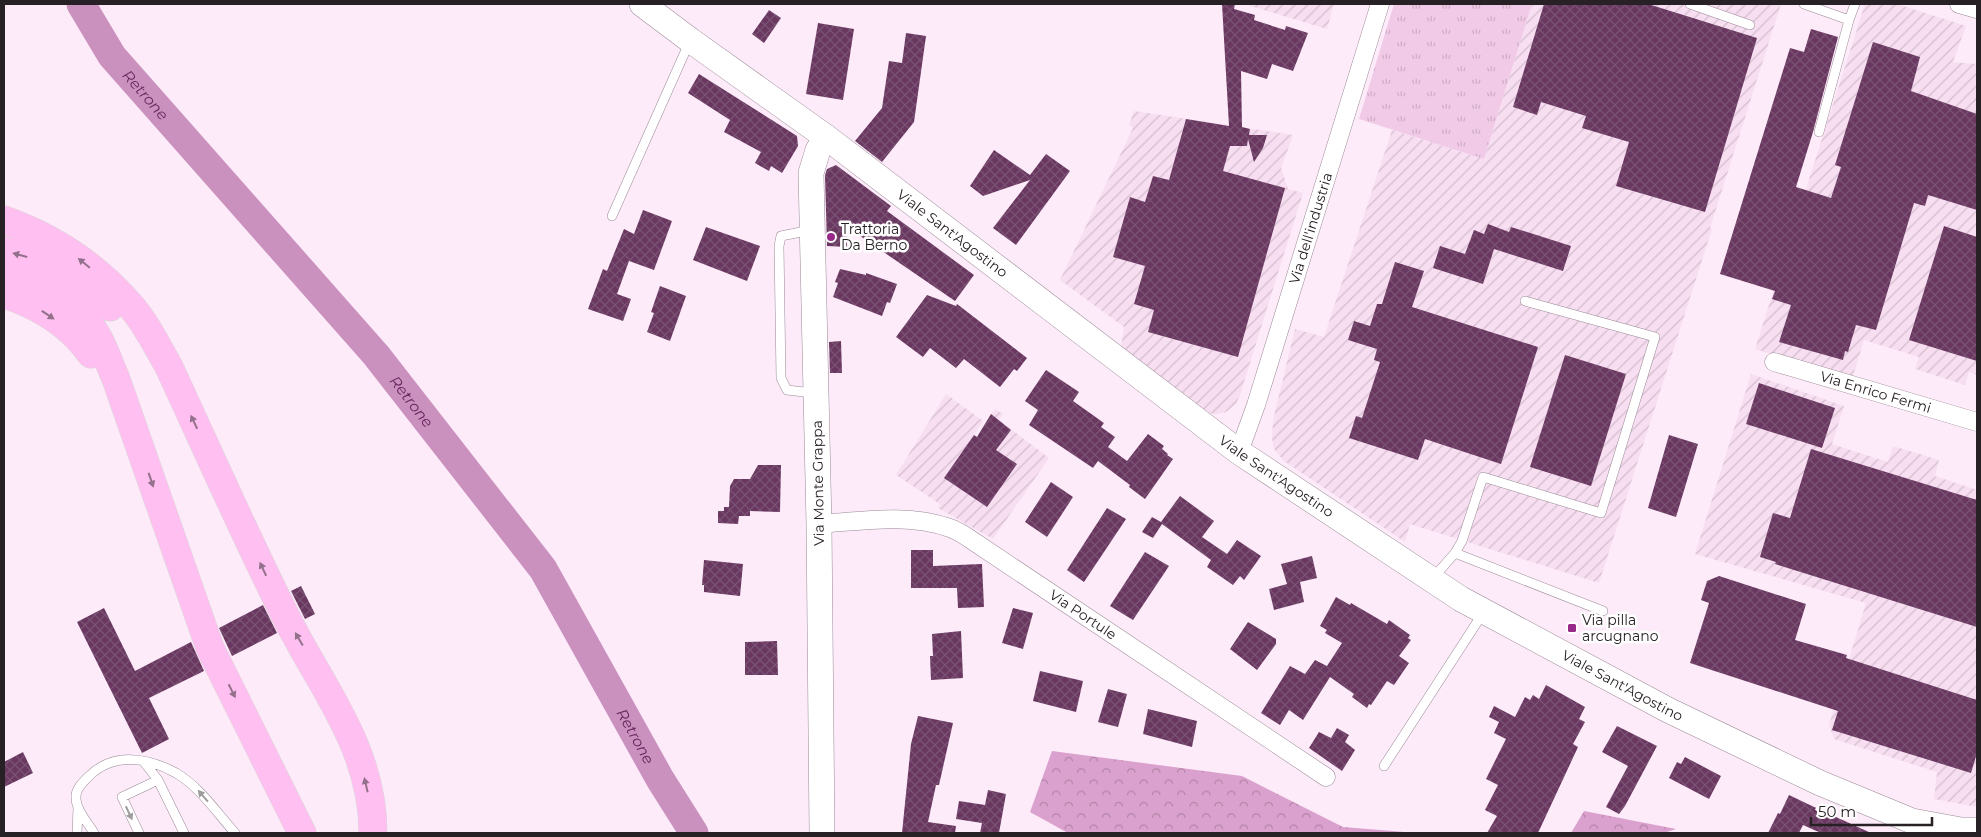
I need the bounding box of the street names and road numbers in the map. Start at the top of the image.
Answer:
street label: Via dell'industria [1285,170,1336,286]
street label: Viale Sant'Agostino [893,185,1012,282]
street label: Via Enrico Fermi [1818,367,1933,417]
street label: Via Monte Grappa [808,420,828,546]
street label: Viale Sant'Agostino [1215,431,1337,521]
street label: Via Portule [1046,586,1120,644]
street label: Viale Sant'Agostino [1559,646,1686,725]

